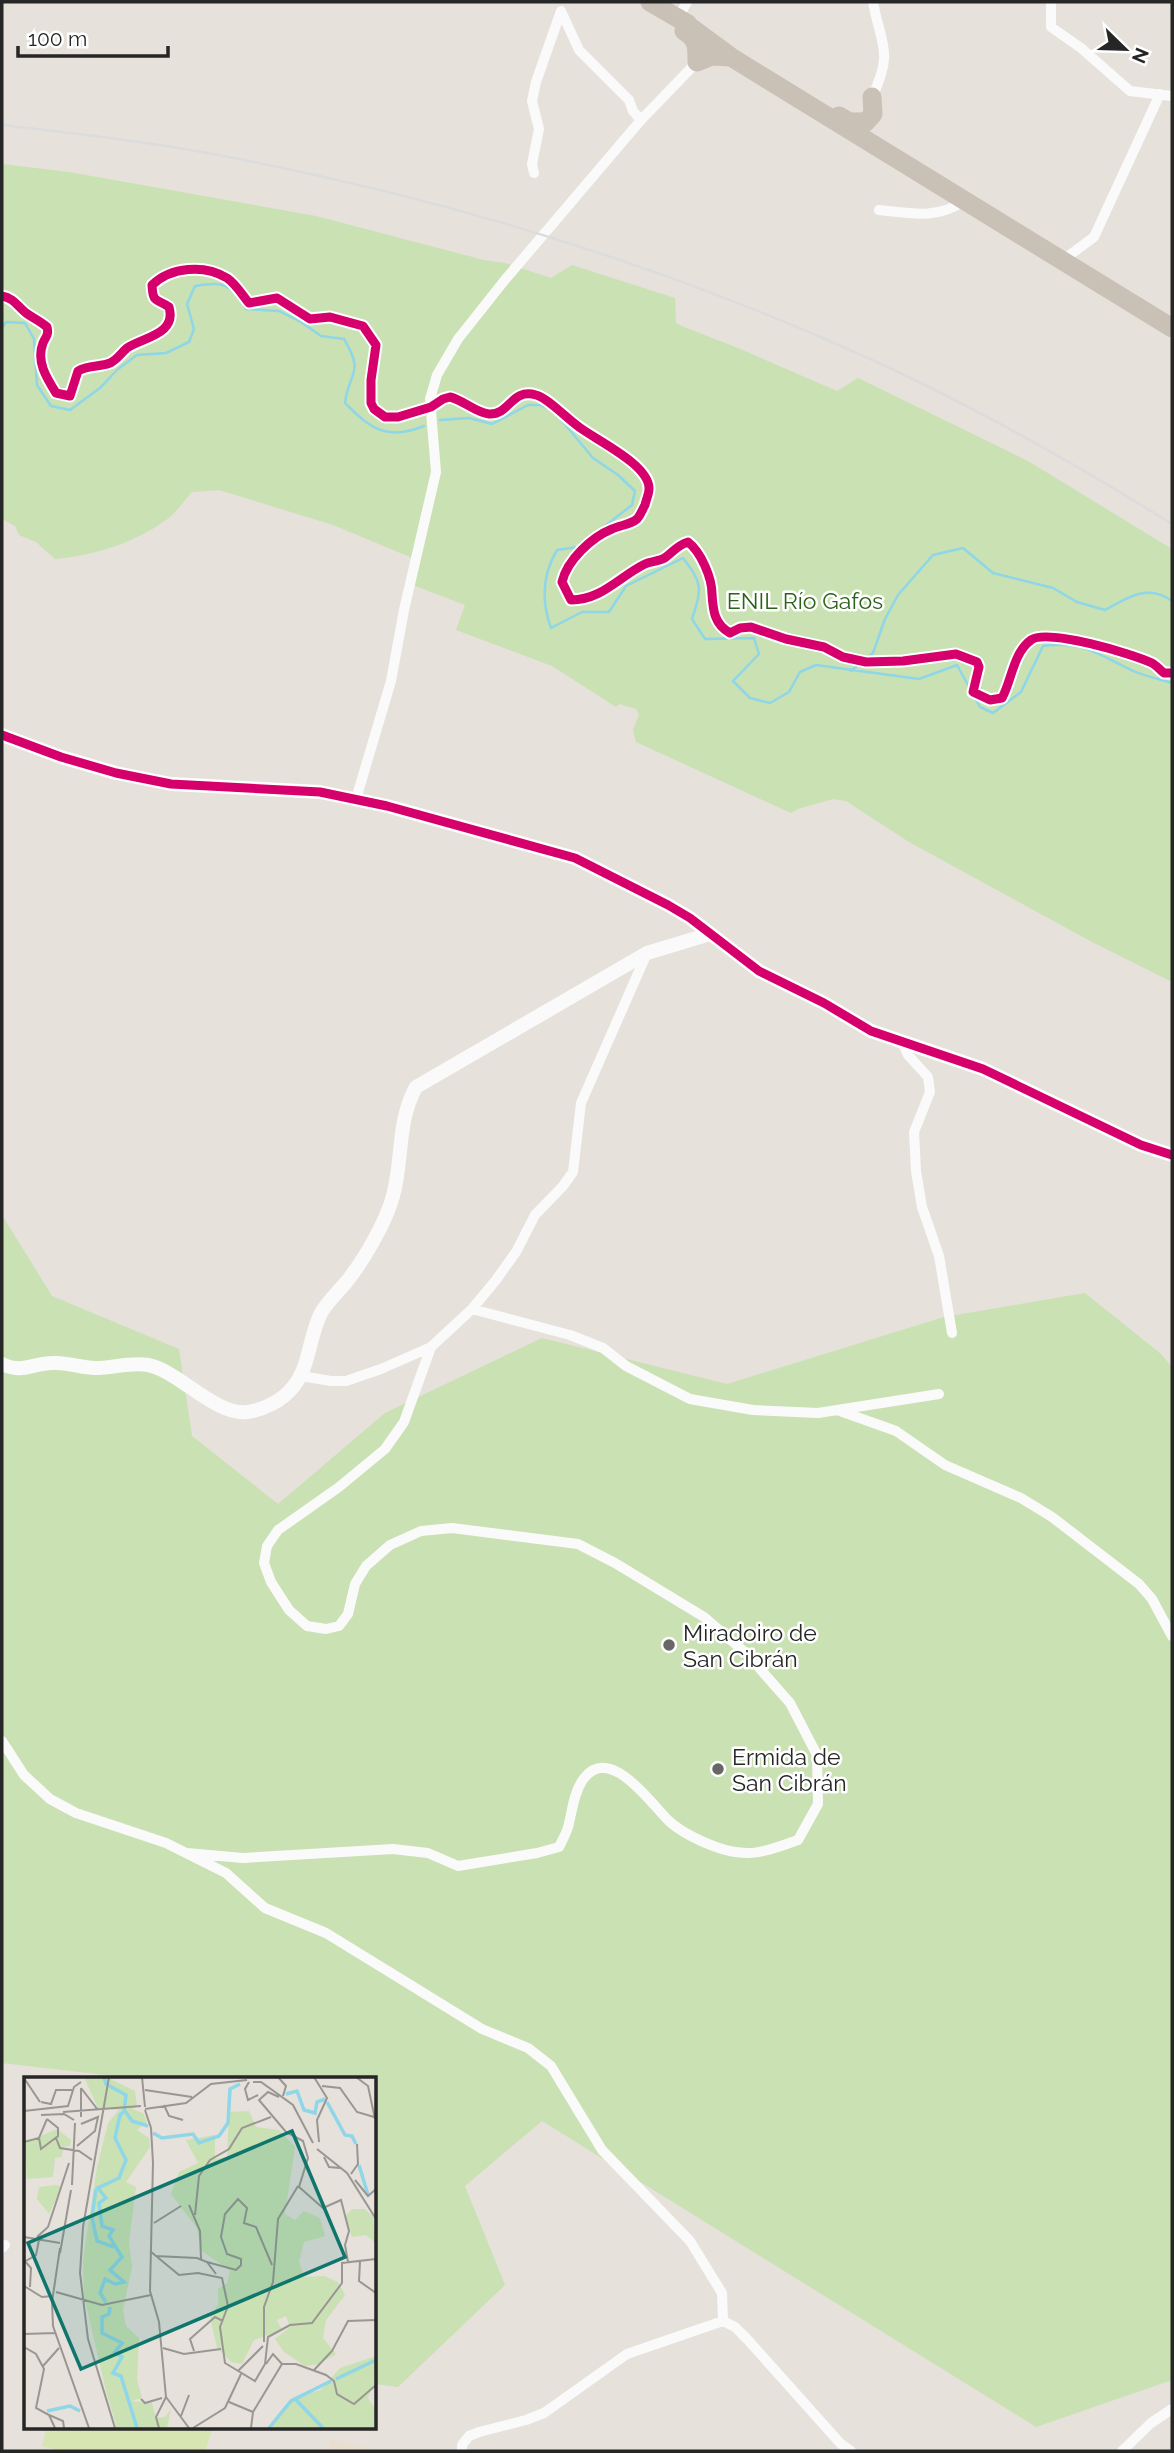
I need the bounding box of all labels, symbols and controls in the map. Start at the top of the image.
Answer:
scale bar [18,14,168,58]
north arrow [1090,14,1160,84]
text: 100 m [28,26,87,51]
text: N [1128,45,1154,67]
park label: ENIL Río Gafos [727,587,883,614]
place label: Miradoiro de San Cibrán [683,1619,817,1672]
marker: Miradoiro de San Cibrán [661,1637,677,1653]
place label: Ermida de San Cibrán [732,1743,847,1796]
marker: Ermida de San Cibrán [710,1761,726,1777]
inset map [24,2077,376,2428]

